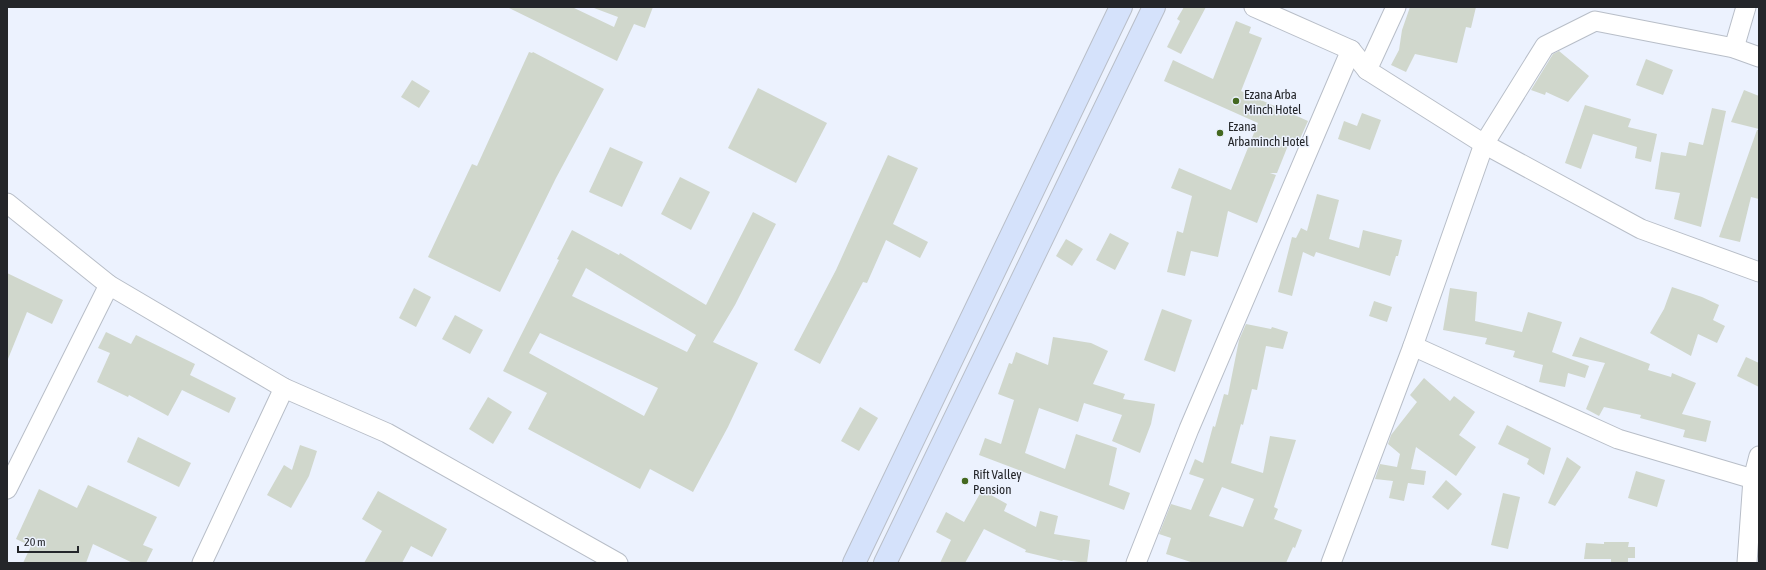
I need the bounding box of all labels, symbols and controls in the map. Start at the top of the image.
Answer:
place label: Ezana Arba Minch Hotel [1244,87,1302,117]
marker: Ezana Arba Minch Hotel [1231,96,1241,106]
place label: Ezana Arbaminch Hotel [1228,119,1309,149]
marker: Ezana Arbaminch Hotel [1215,128,1225,138]
place label: Rift Valley Pension [973,467,1022,497]
marker: Rift Valley Pension [960,476,970,486]
scale bar [18,528,78,554]
text: 20 m [24,535,46,549]

